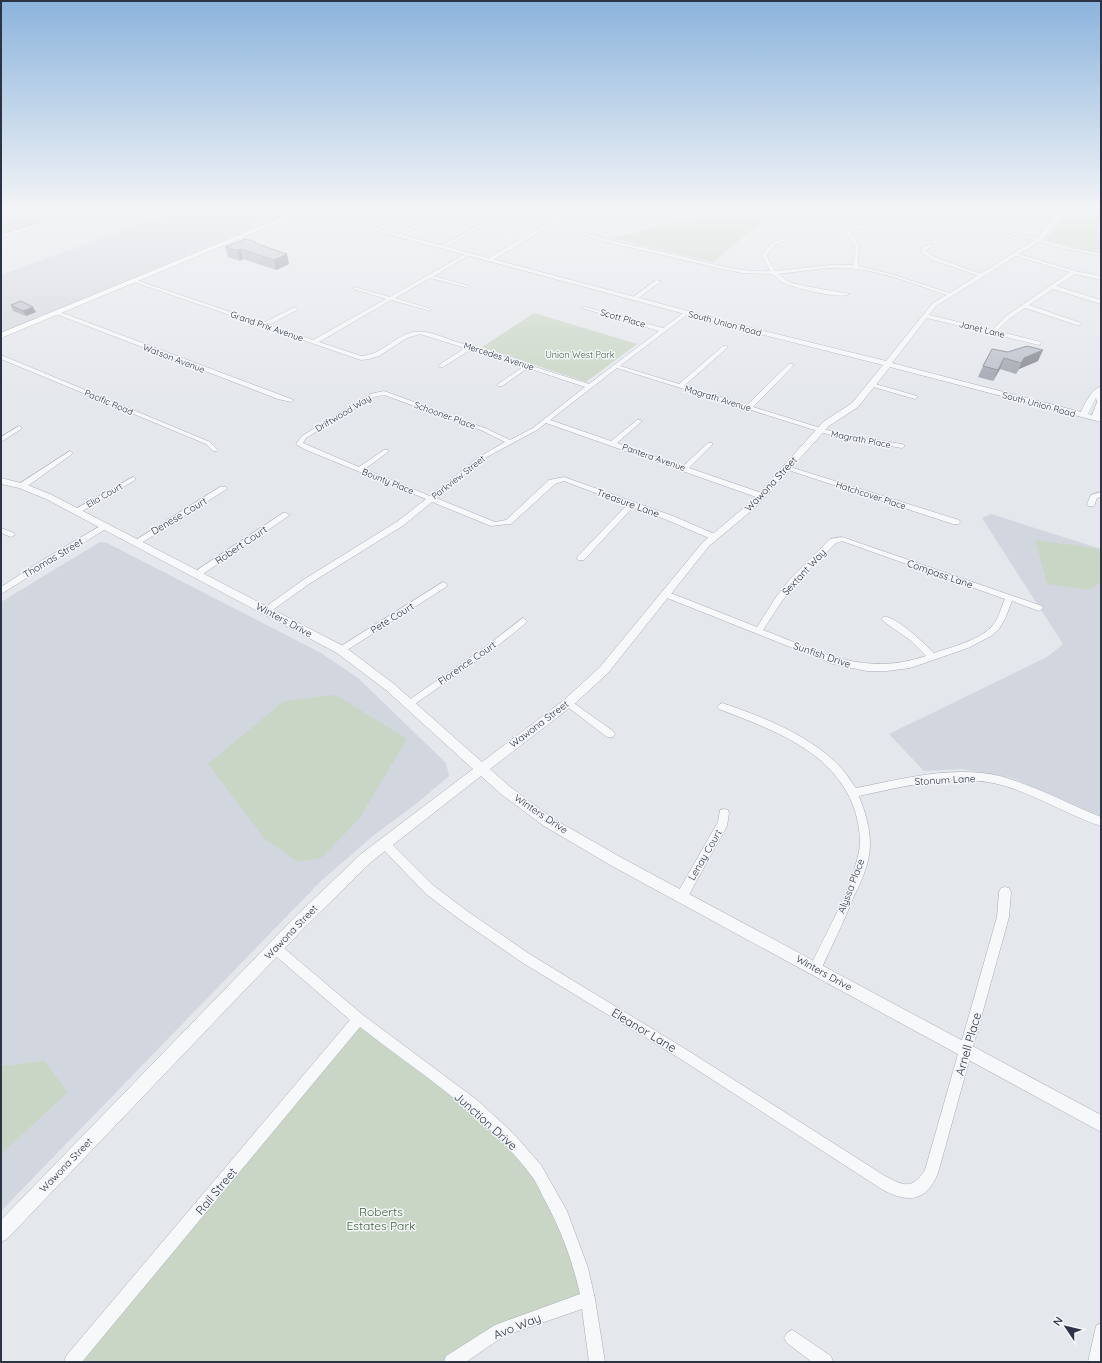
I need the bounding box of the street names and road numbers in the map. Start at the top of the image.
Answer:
street label: Scott Place [599,306,647,330]
street label: Grand Prix Avenue [229,308,305,344]
street label: South Union Road [687,308,763,338]
street label: Janet Lane [958,318,1006,340]
street label: Mercedes Avenue [462,339,536,373]
street label: Watson Avenue [141,341,207,375]
street label: Magrath Avenue [684,383,752,413]
street label: Pacific Road [83,387,135,417]
street label: South Union Road [1001,389,1077,419]
street label: Driftwood Way [313,392,373,434]
street label: Schooner Place [413,399,477,431]
street label: Magrath Place [830,428,892,450]
street label: Pantera Avenue [621,441,687,473]
street label: Parkview Street [429,453,487,501]
street label: Wawona Street [742,453,800,514]
street label: Bounty Place [361,466,415,496]
street label: Hatchcover Place [835,478,907,512]
street label: Elia Court [84,480,124,510]
street label: Treasure Lane [595,486,662,521]
street label: Denese Court [149,494,210,538]
street label: Robert Court [213,523,270,567]
street label: Thomas Street [21,535,86,581]
street label: Sextant Way [779,546,829,598]
street label: Compass Lane [905,557,975,591]
street label: Pete Court [368,599,417,636]
street label: Winters Drive [254,600,315,640]
street label: Florence Court [435,638,499,688]
street label: Sunfish Drive [792,639,853,671]
street label: Wawona Street [507,697,572,751]
street label: Stonum Lane [914,772,976,788]
street label: Winters Drive [512,791,571,837]
street label: Lenay Court [685,827,725,883]
street label: Alyssa Place [835,856,868,915]
street label: Wawona Street [262,901,321,962]
street label: Winters Drive [794,952,855,994]
street label: Eleanor Lane [609,1005,679,1055]
street label: Arnell Place [952,1010,984,1077]
street label: Junction Drive [451,1089,521,1153]
street label: Wawona Street [37,1134,96,1195]
street label: Rail Street [192,1164,240,1218]
street label: Avo Way [491,1310,543,1342]

